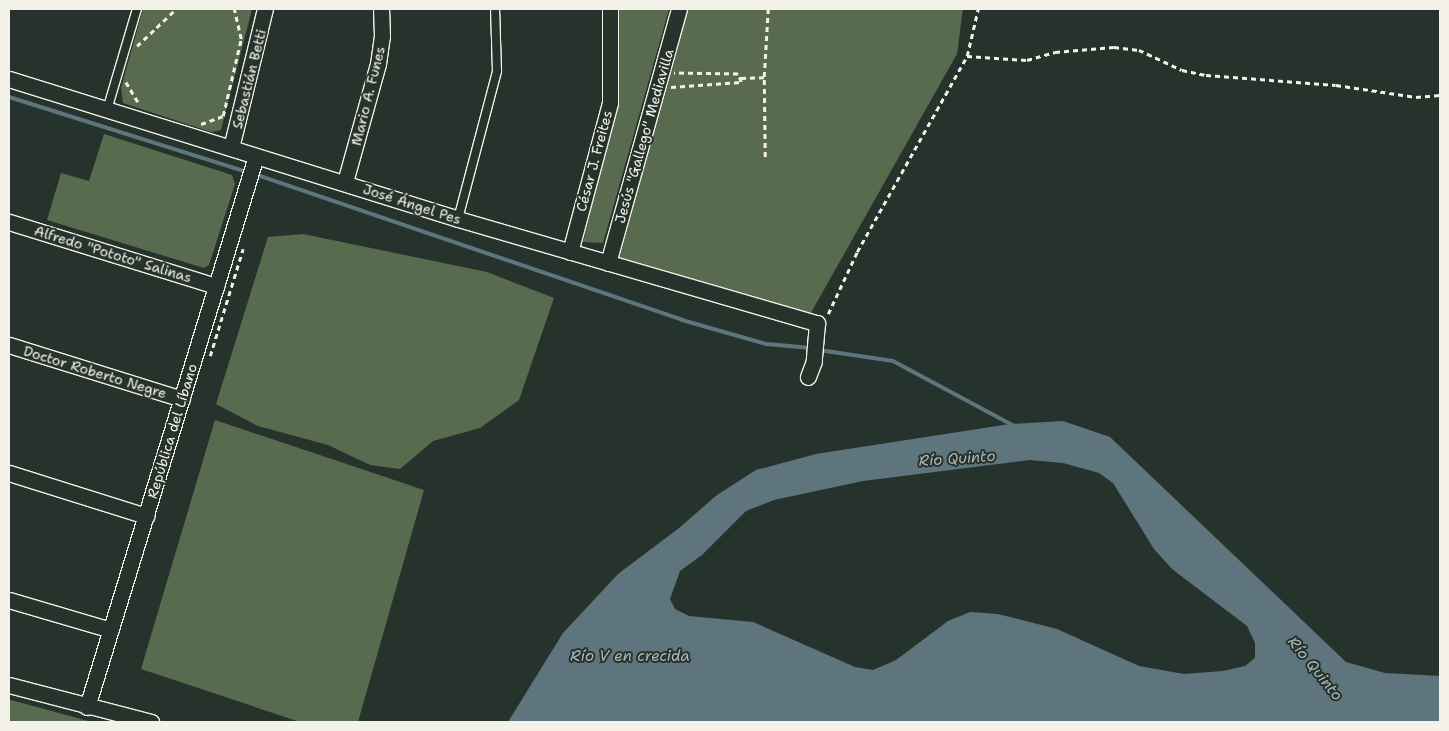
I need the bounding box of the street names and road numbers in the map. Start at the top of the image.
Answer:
street label: Sebastián Betti [229,27,269,131]
street label: Mario A. Funes [348,45,388,147]
street label: Jesús "Gallego" Mediavilla [611,47,677,225]
street label: César J. Freites [572,109,616,213]
street label: José Ángel Pes [361,180,463,228]
street label: Alfredo "Pototo" Salinas [32,222,194,286]
street label: Doctor Roberto Negre [21,342,169,402]
street label: República del Líbano [143,361,201,501]

